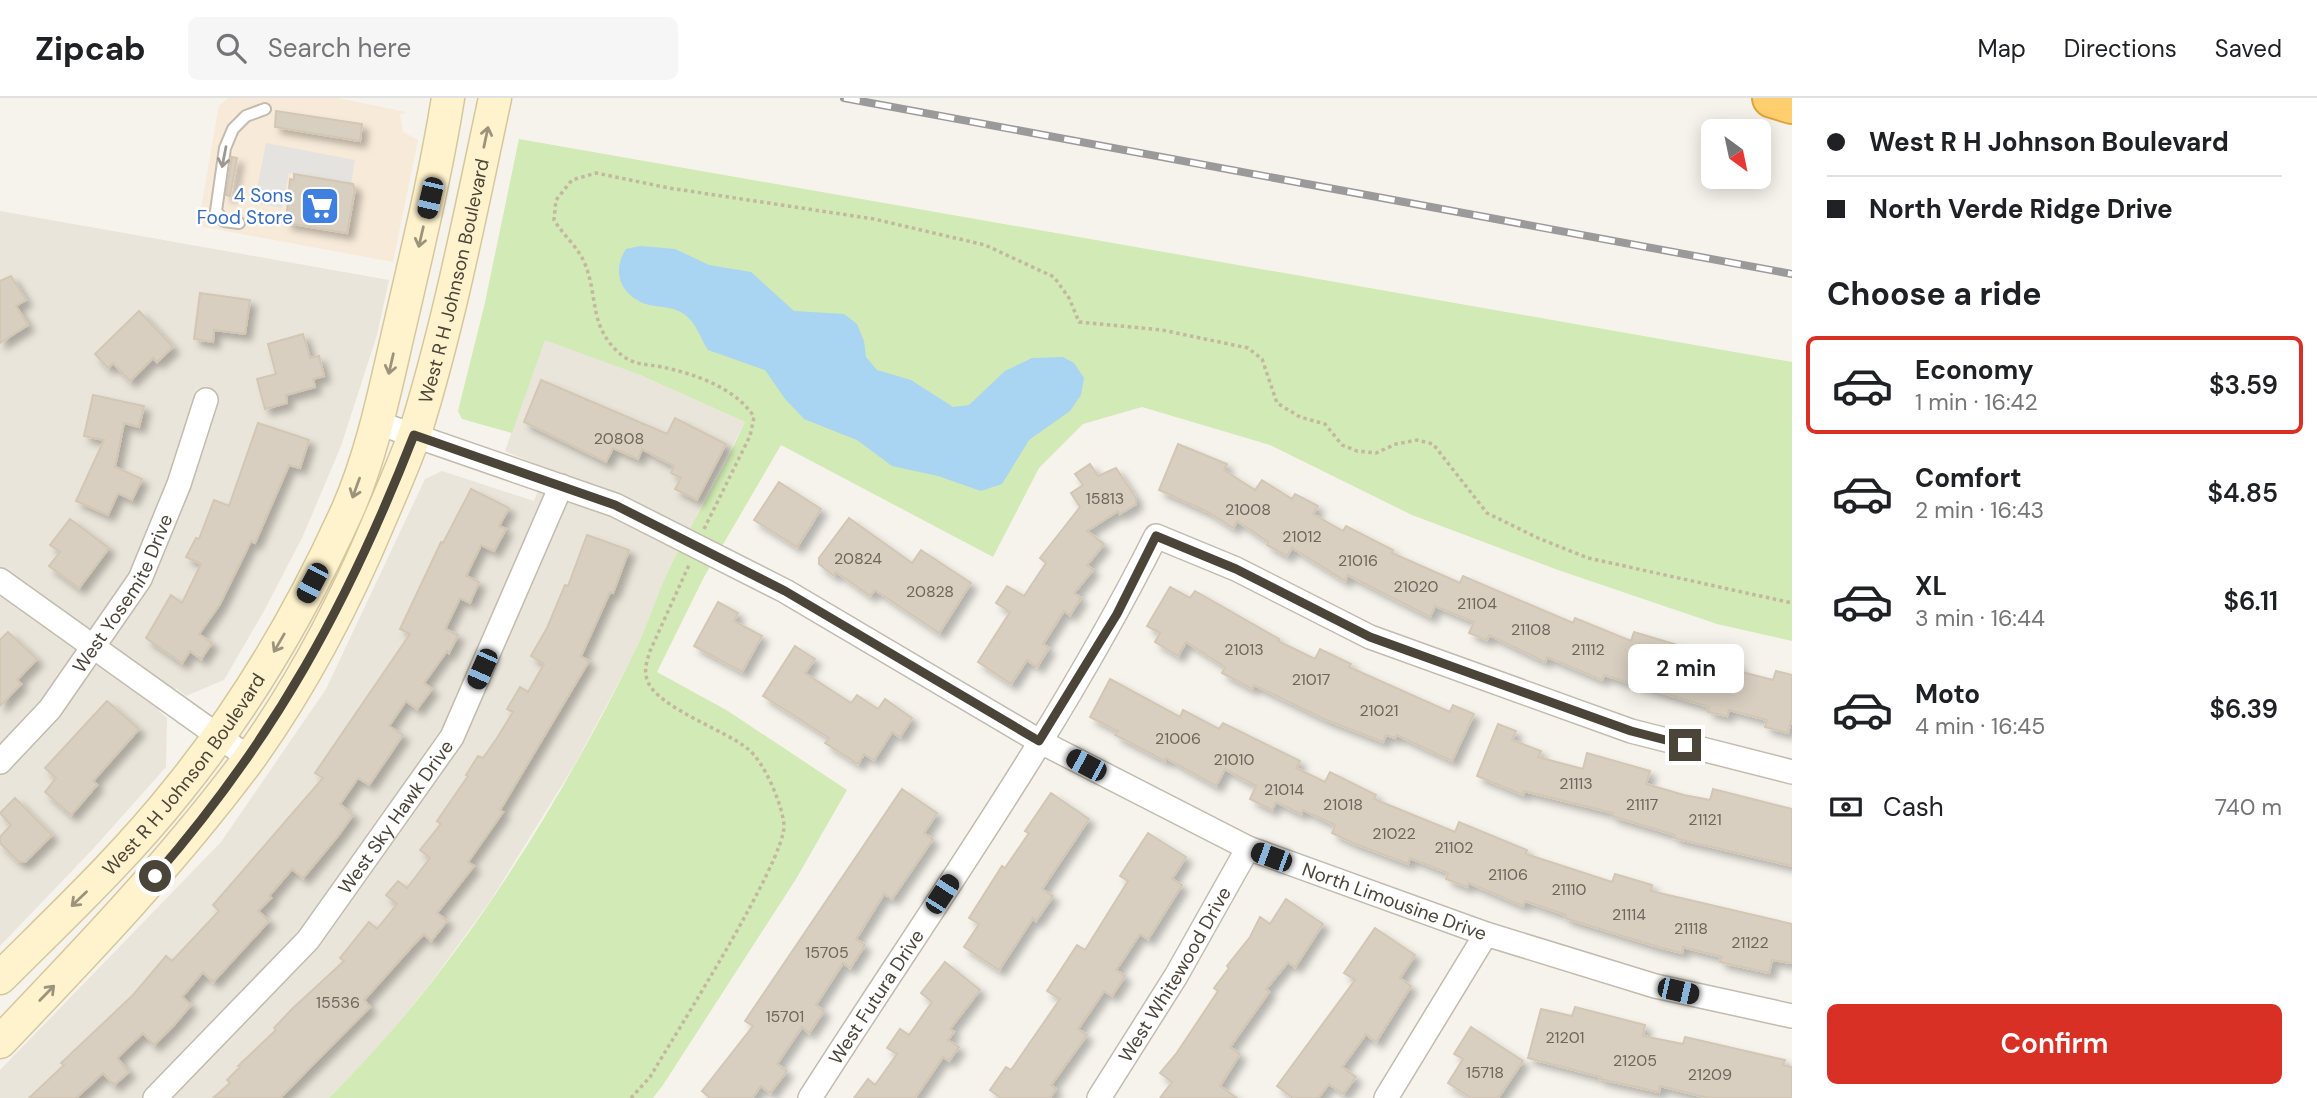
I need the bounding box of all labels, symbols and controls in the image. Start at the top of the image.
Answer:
search box [188,17,678,80]
text: Zipcab [35,27,146,70]
icon: search [212,29,250,67]
text: Search here [268,31,411,65]
text: Map [1978,33,2026,64]
text: Directions [2064,33,2177,64]
text: Saved [2215,33,2282,64]
north arrow [1701,119,1771,189]
map controls [1701,119,1771,189]
text: West R H Johnson Boulevard [1869,125,2229,159]
one-way arrow [480,126,494,149]
one-way arrow [217,145,230,168]
street label: West R H Johnson Boulevard [413,157,495,406]
car [416,175,445,221]
place label: 4 Sons Food Store [197,183,293,230]
supermarket icon: 4 Sons Food Store [299,185,341,227]
text: North Verde Ridge Drive [1869,192,2173,226]
one-way arrow [413,225,427,248]
text: Choose a ride [1827,273,2042,315]
one-way arrow [384,352,397,375]
text: Economy [1915,353,2033,387]
icon: car [1831,354,1894,417]
text: $3.59 [2209,368,2278,402]
text: 1 min · 16:42 [1915,387,2038,417]
house number: 20808 [594,428,644,449]
text: Comfort [1915,461,2021,495]
icon: car [1831,462,1894,525]
one-way arrow [349,476,361,498]
text: $4.85 [2207,476,2278,510]
house number: 15813 [1086,488,1124,509]
text: 2 min · 16:43 [1915,495,2044,525]
house number: 21008 [1225,499,1271,520]
street label: West Yosemite Drive [67,510,178,678]
house number: 21012 [1282,526,1322,547]
house number: 20824 [834,548,882,569]
house number: 21016 [1338,550,1378,571]
car [293,560,332,606]
text: XL [1915,569,1947,603]
icon: car [1831,570,1894,633]
house number: 21020 [1394,576,1439,597]
house number: 20828 [906,581,954,602]
text: $6.11 [2223,584,2278,618]
house number: 21104 [1457,593,1497,614]
text: 3 min · 16:44 [1915,603,2045,633]
house number: 21108 [1511,619,1551,640]
one-way arrow [272,633,286,653]
house number: 21013 [1224,639,1264,660]
house number: 21112 [1571,639,1605,660]
callout: 2 min [1627,644,1743,692]
car [464,646,501,692]
text: 2 min [1656,653,1716,683]
street label: West R H Johnson Boulevard [97,669,271,881]
house number: 21017 [1292,669,1330,690]
text: Moto [1915,677,1980,711]
icon: car [1831,678,1894,741]
text: $6.39 [2209,692,2278,726]
house number: 21021 [1359,700,1399,721]
text: 4 min · 16:45 [1915,711,2045,741]
house number: 21006 [1155,728,1201,749]
route end [1669,729,1701,761]
street label: West Sky Hawk Drive [333,735,459,899]
car [1063,746,1110,784]
house number: 21010 [1213,749,1255,770]
house number: 21113 [1559,773,1593,794]
house number: 21014 [1264,779,1304,800]
icon: cash [1827,788,1865,826]
text: Cash [1883,790,1944,824]
text: 740 m [2215,792,2282,822]
house number: 21018 [1323,794,1363,815]
house number: 21117 [1626,794,1658,815]
house number: 21121 [1688,809,1722,830]
house number: 21022 [1372,823,1416,844]
house number: 21102 [1434,837,1474,858]
car [1248,840,1295,874]
street label: North Limousine Drive [1299,857,1490,946]
route start [139,860,171,892]
house number: 21106 [1488,864,1528,885]
car [922,871,963,917]
house number: 21110 [1551,879,1587,900]
street label: West Whitewood Drive [1113,882,1237,1067]
one-way arrow [71,891,88,908]
house number: 21114 [1612,904,1646,925]
house number: 21118 [1674,918,1708,939]
street label: West Futura Drive [823,924,930,1069]
house number: 21122 [1731,932,1769,953]
house number: 15705 [805,942,849,963]
car [1656,976,1701,1006]
one-way arrow [39,984,56,1001]
house number: 15536 [316,992,360,1013]
button: Confirm [1827,1004,2282,1084]
house number: 15701 [766,1006,804,1027]
house number: 21201 [1545,1027,1585,1048]
house number: 21205 [1613,1050,1657,1071]
house number: 15718 [1466,1062,1504,1083]
house number: 21209 [1688,1064,1732,1085]

